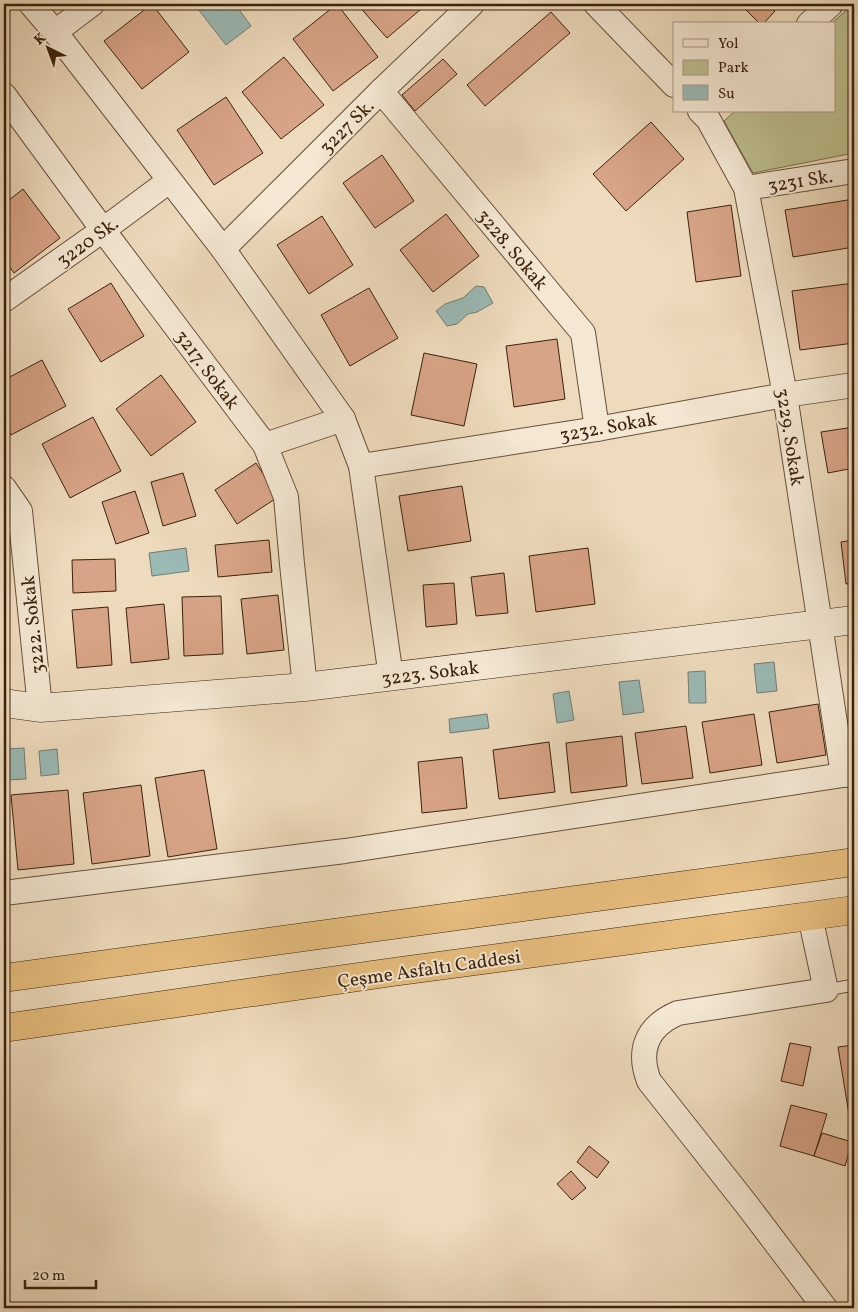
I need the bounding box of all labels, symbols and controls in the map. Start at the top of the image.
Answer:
north arrow [22,22,72,72]
legend [673,22,836,112]
text: K [30,29,50,50]
text: Yol [718,34,738,55]
text: Park [718,58,749,79]
text: Su [718,84,735,105]
street label: 3227 Sk. [314,94,381,161]
street label: 3231 Sk. [766,164,835,200]
street label: 3228. Sokak [470,204,553,296]
street label: 3220 Sk. [52,211,124,274]
street label: 3217. Sokak [168,325,245,415]
street label: 3229. Sokak [768,387,810,488]
street label: 3232. Sokak [558,407,659,449]
street label: 3222. Sokak [16,574,52,675]
street label: 3223. Sokak [380,655,481,693]
street label: Çeşme Asfaltı Caddesi [336,944,523,996]
scale bar [25,1257,96,1289]
text: 20 m [32,1266,65,1287]

